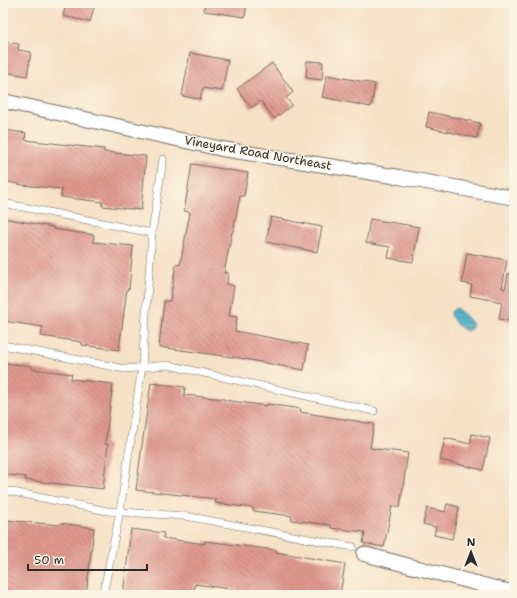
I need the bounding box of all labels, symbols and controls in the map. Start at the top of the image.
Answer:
street label: Vineyard Road Northeast [183,132,333,174]
north arrow [451,532,491,572]
text: N [467,535,476,550]
scale bar [28,546,147,572]
text: 50 m [34,552,64,568]

